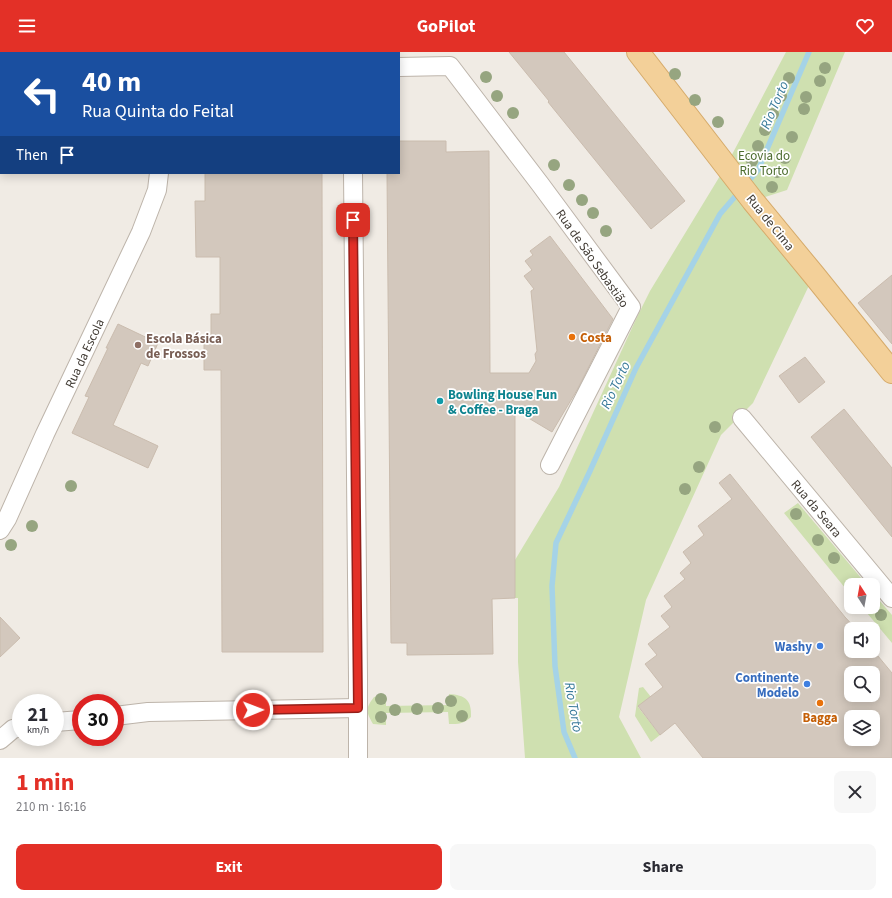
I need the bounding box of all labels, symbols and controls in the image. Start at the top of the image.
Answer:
text: GoPilot [417,14,475,39]
icon: menu [16,15,38,37]
icon: heart [854,15,876,37]
text: 40 m [82,62,141,102]
icon: left [16,68,68,120]
water label: Rio Torto [756,78,794,133]
text: Rua Quinta do Feital [82,99,234,124]
icon: arrive [56,144,78,166]
text: Then [16,145,48,166]
park label: Ecovia do Rio Torto [738,147,790,180]
street label: Rua de Cima [742,191,799,255]
pin [336,203,370,237]
street label: Rua de São Sebastião [551,206,633,311]
icon: arrive [342,209,364,231]
street label: Rua da Escola [61,316,109,391]
place label: Costa [580,329,612,347]
place label: Escola Básica de Frossos [146,330,222,363]
marker: Costa [567,332,577,342]
marker: Escola Básica de Frossos [133,340,143,350]
water label: Rio Torto [596,358,636,413]
place label: Bowling House Fun & Coffee - Braga [448,386,557,419]
marker: Bowling House Fun & Coffee - Braga [435,396,445,406]
street label: Rua da Seara [787,476,846,541]
north arrow [844,578,880,614]
map controls [844,578,880,746]
button: sound [844,622,880,658]
place label: Washy [775,638,812,656]
marker: Washy [815,641,825,651]
button: search [844,666,880,702]
place label: Continente Modelo [735,669,799,702]
marker: Continente Modelo [802,679,812,689]
water label: Rio Torto [559,680,587,734]
position arrow [232,689,274,731]
speed limit sign: 30 [72,694,124,746]
marker: Bagga [815,698,825,708]
text: 21 [27,701,49,729]
place label: Bagga [802,709,838,727]
button: layers [844,710,880,746]
text: km/h [27,723,49,737]
text: 1 min [16,765,74,800]
button: close [834,771,876,813]
text: 210 m · 16:16 [16,798,86,816]
button: Exit [16,844,442,890]
button: Share [450,844,876,890]

